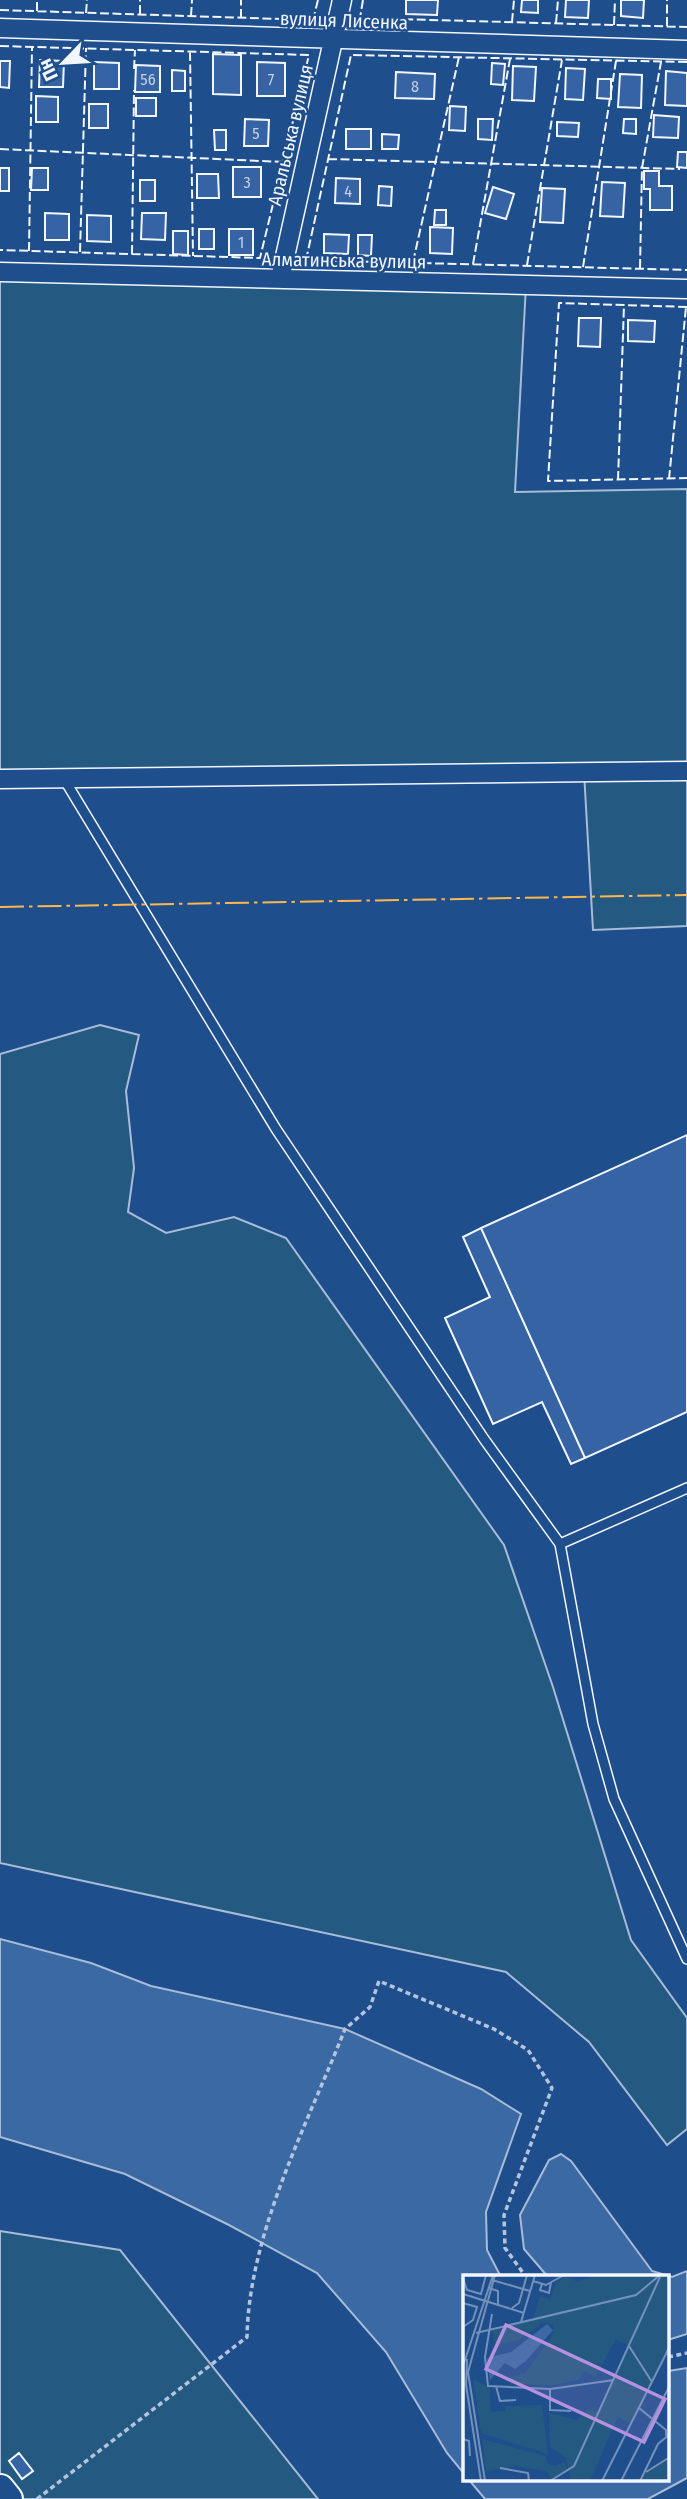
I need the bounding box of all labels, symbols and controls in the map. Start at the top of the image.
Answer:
street label: вулиця Лисенка [280,7,408,34]
north arrow [28,28,98,98]
text: Пн [33,55,63,85]
street label: Аральська вулиця [263,62,318,208]
house number: 56 [140,70,156,89]
house number: 7 [268,70,275,89]
house number: 8 [411,77,419,96]
house number: 5 [252,124,260,143]
house number: 3 [243,173,251,192]
house number: 4 [344,182,352,201]
house number: 1 [238,233,244,252]
street label: Алматинська вулиця [261,248,426,273]
inset map [463,2275,670,2482]

